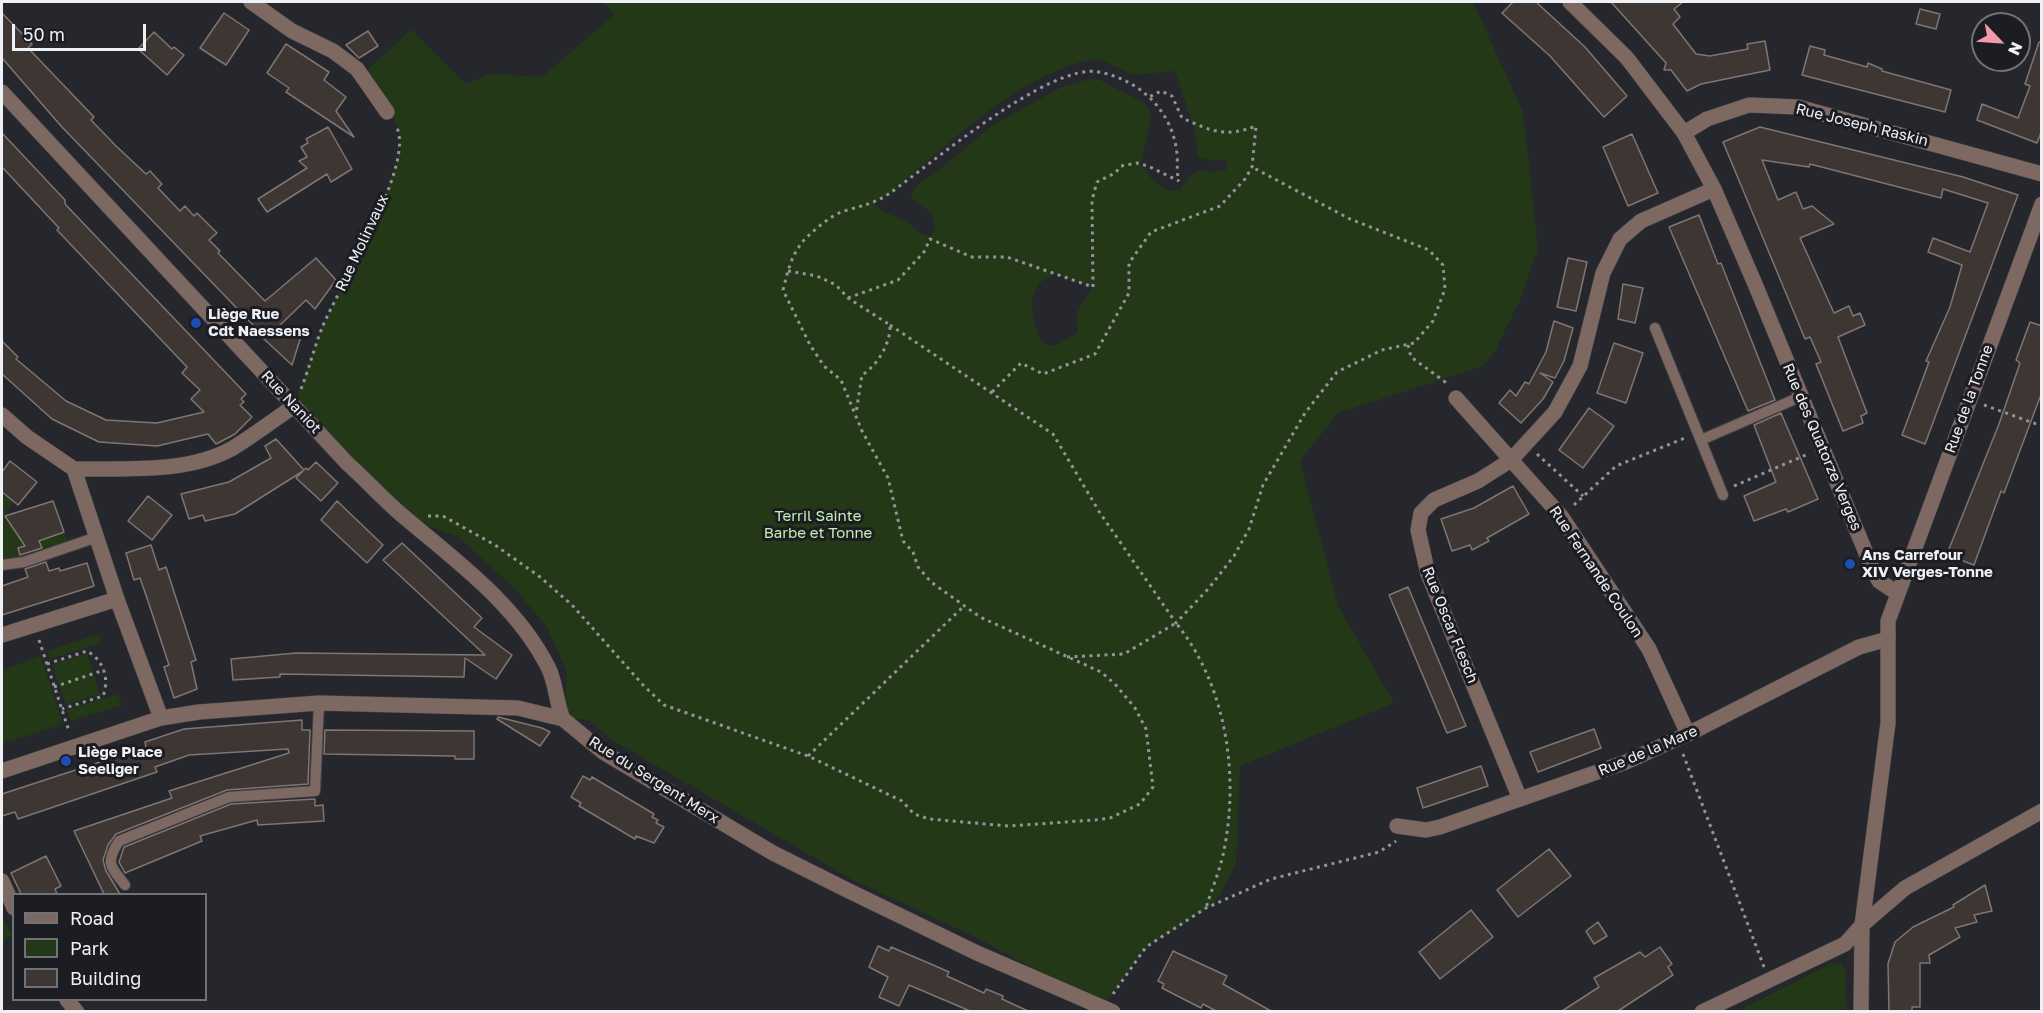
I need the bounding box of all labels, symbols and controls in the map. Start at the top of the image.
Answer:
scale bar [15,12,148,50]
north arrow [1971,12,2031,72]
text: 50 m [23,23,65,45]
text: N [2004,39,2027,58]
street label: Rue Joseph Raskin [1794,100,1930,150]
street label: Rue Molinvaux [332,192,392,294]
place label: Liège Rue Cdt Naessens [208,305,310,340]
marker: Liège Rue Cdt Naessens [189,316,203,330]
street label: Rue de la Tonne [1941,342,1997,456]
street label: Rue des Quatorze Verges [1779,361,1865,533]
street label: Rue Naniot [257,367,325,437]
street label: Rue Fernande Coulon [1545,503,1647,641]
park label: Terril Sainte Barbe et Tonne [764,507,872,542]
place label: Ans Carrefour XIV Verges-Tonne [1862,546,1993,581]
marker: Ans Carrefour XIV Verges-Tonne [1843,557,1857,571]
street label: Rue Oscar Flesch [1418,564,1482,686]
street label: Rue de la Mare [1596,722,1700,780]
street label: Rue du Sergent Merx [586,733,722,827]
place label: Liège Place Seeliger [78,743,163,778]
marker: Liège Place Seeliger [59,754,73,768]
legend [12,893,207,1001]
text: Road [70,907,114,929]
text: Park [70,937,109,959]
text: Building [70,967,141,989]

